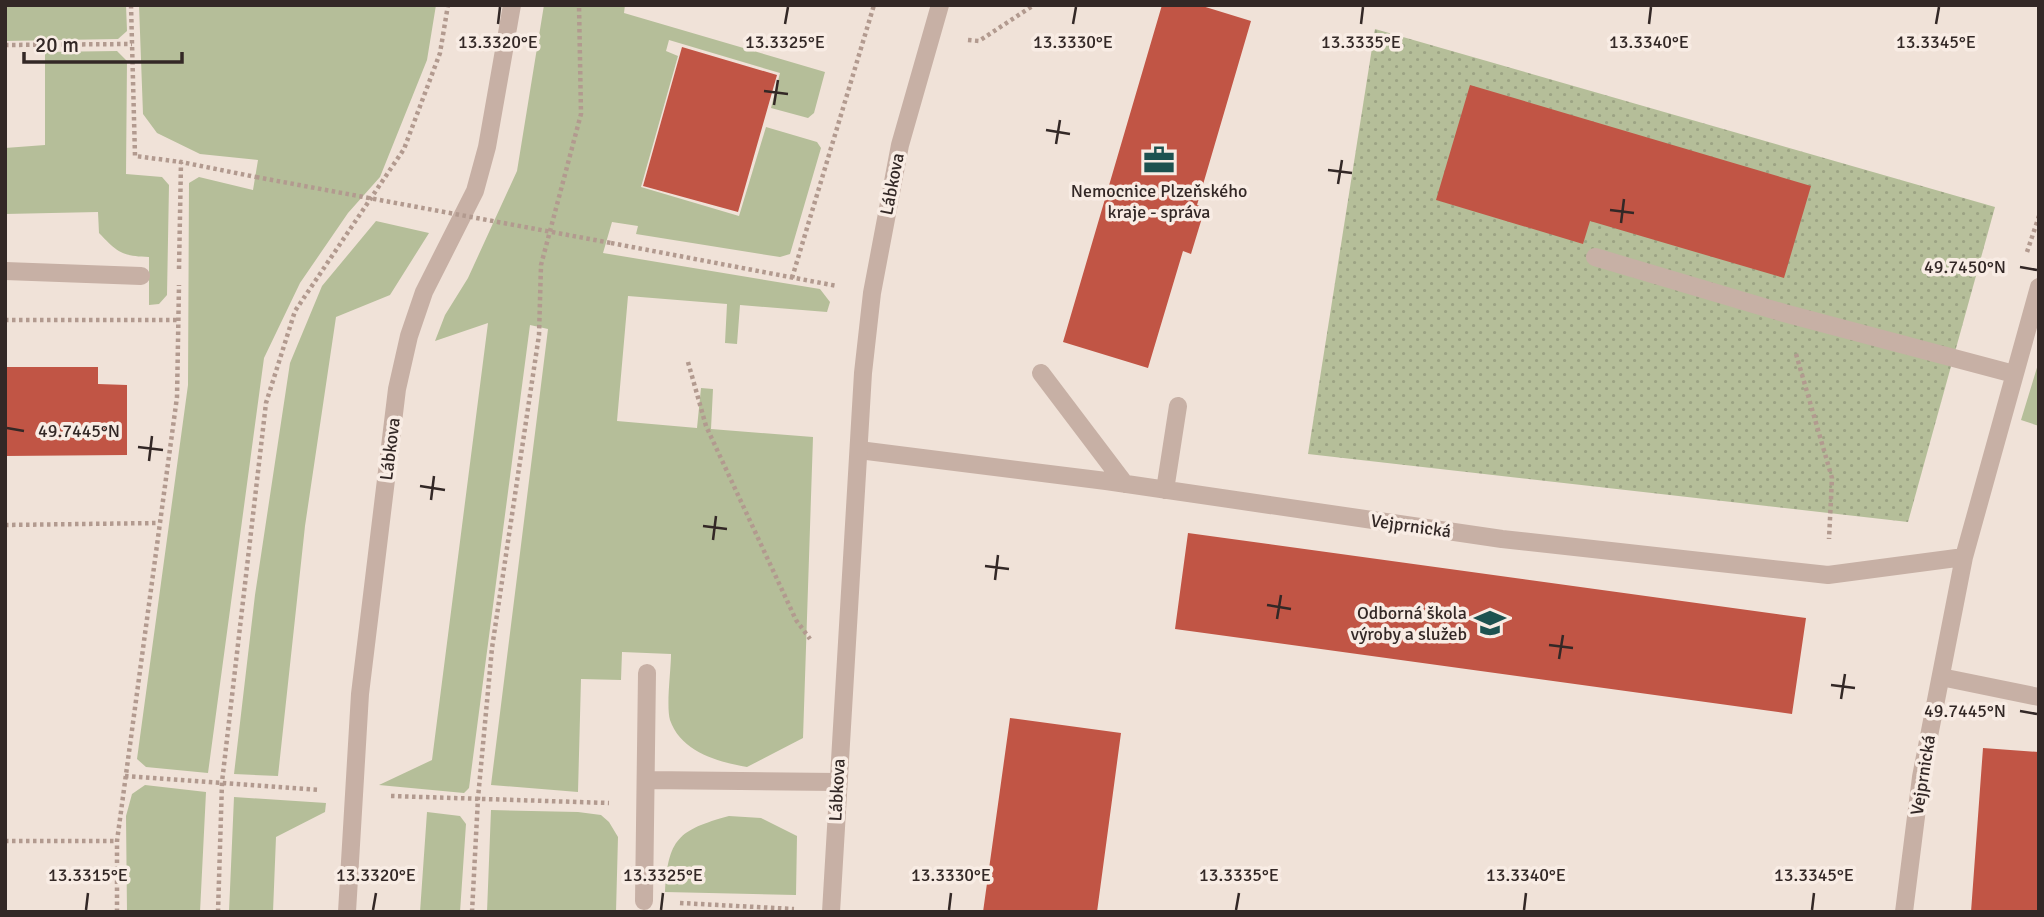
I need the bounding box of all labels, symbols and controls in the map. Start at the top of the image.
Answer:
scale bar [24,21,182,65]
text: 13.3320°E [458,31,538,53]
text: 13.3325°E [745,31,825,53]
text: 13.3330°E [1033,31,1113,53]
text: 13.3335°E [1321,31,1401,53]
text: 13.3340°E [1609,31,1689,53]
text: 13.3345°E [1896,31,1976,53]
text: 20 m [35,32,79,58]
office icon: Nemocnice Plzeňského kraje - správa [1142,143,1176,177]
street label: Lábkova [875,151,909,217]
place label: Nemocnice Plzeňského kraje - správa [1071,180,1247,223]
text: 49.7450°N [1924,256,2006,278]
street label: Lábkova [375,416,405,482]
text: 49.7445°N [38,420,120,442]
street label: Vejprnická [1369,509,1453,543]
place label: Odborná škola výroby a služeb [1351,602,1467,645]
school or university icon: Odborná škola výroby a služeb [1473,606,1507,640]
text: 49.7445°N [1924,700,2006,722]
street label: Vejprnická [1906,733,1940,817]
street label: Lábkova [824,758,850,822]
text: 13.3315°E [48,864,128,886]
text: 13.3320°E [336,864,416,886]
text: 13.3325°E [623,864,703,886]
text: 13.3330°E [911,864,991,886]
text: 13.3335°E [1199,864,1279,886]
text: 13.3340°E [1486,864,1566,886]
text: 13.3345°E [1774,864,1854,886]

